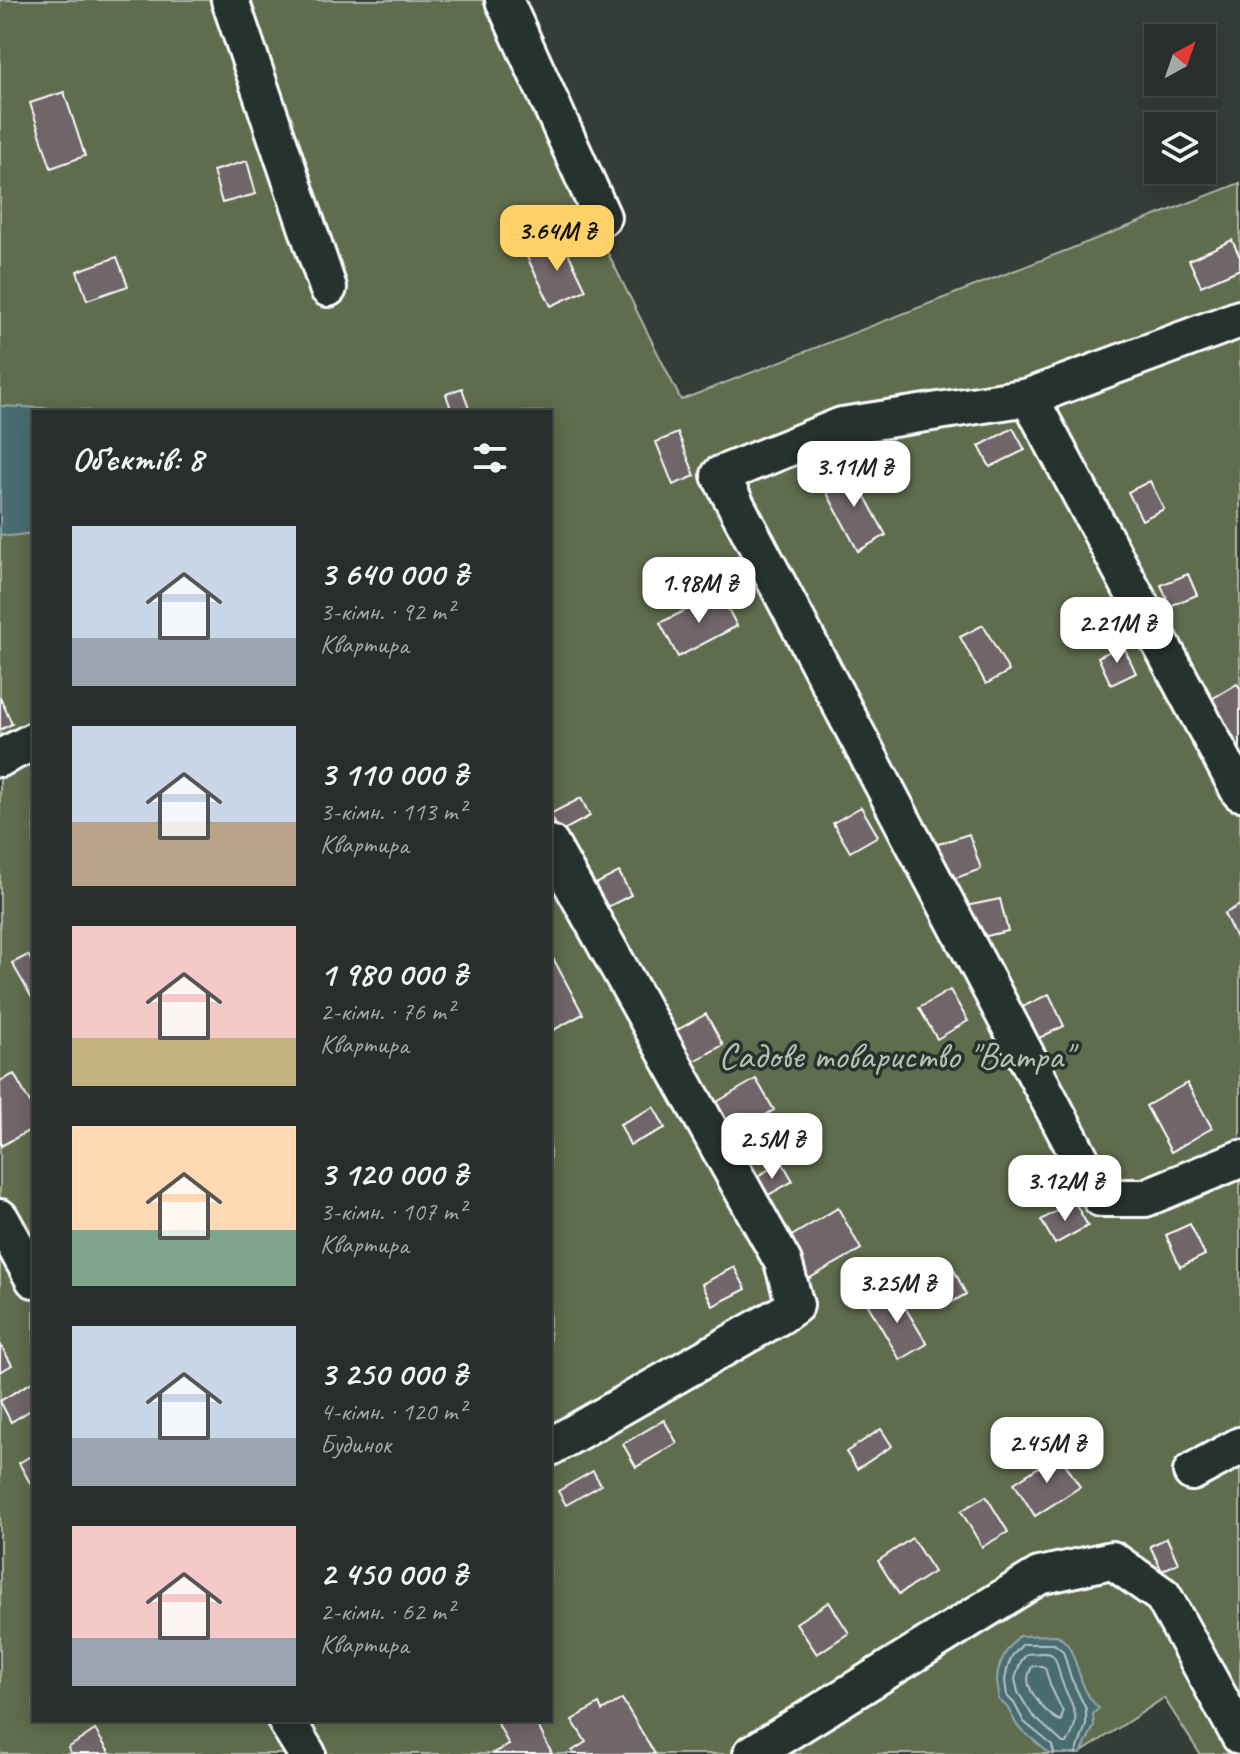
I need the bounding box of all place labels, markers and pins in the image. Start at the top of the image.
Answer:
pin: 3.64M ₴ [483,205,631,273]
pin: 3.11M ₴ [780,441,928,509]
pin: 1.98M ₴ [625,557,773,625]
pin: 2.21M ₴ [1043,597,1191,665]
pin: 2.5M ₴ [707,1113,837,1181]
pin: 3.12M ₴ [991,1155,1139,1223]
pin: 3.25M ₴ [823,1257,971,1325]
pin: 2.45M ₴ [973,1417,1121,1485]

